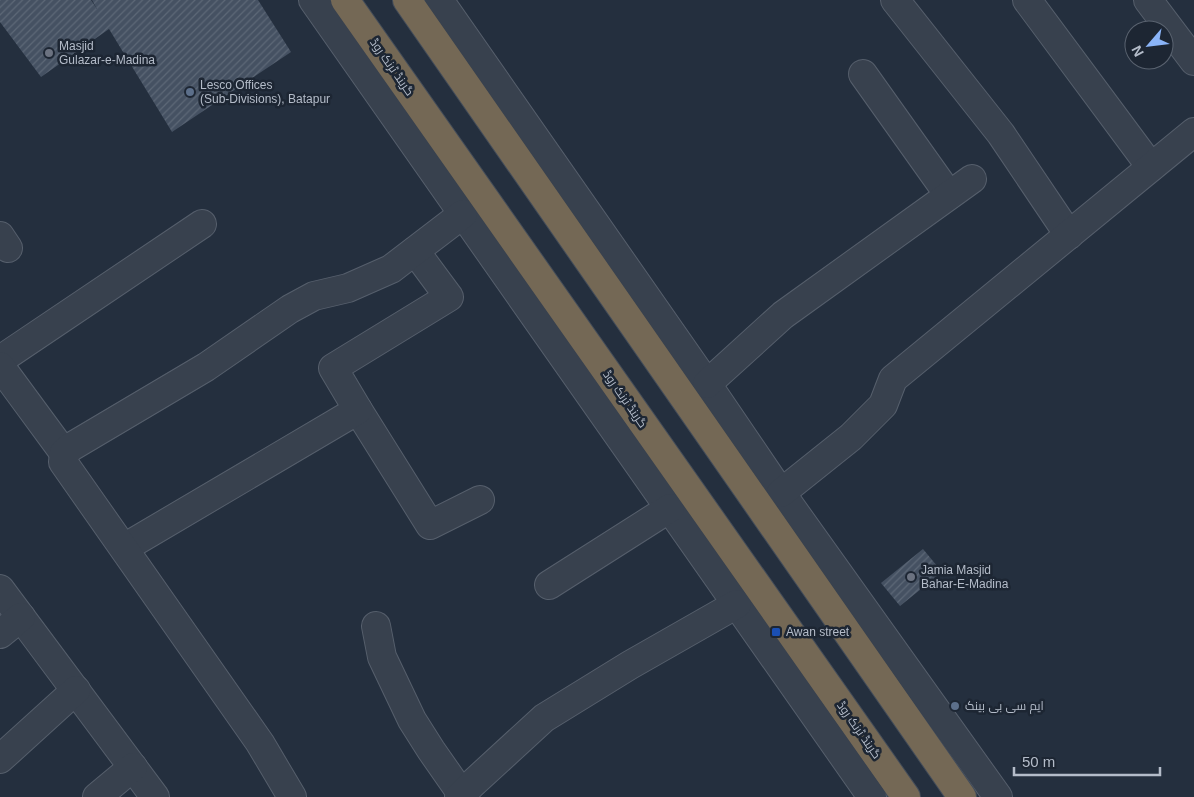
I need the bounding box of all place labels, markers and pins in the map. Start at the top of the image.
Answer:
place label: Masjid Gulazar-e-Madina [59,39,155,67]
marker: Masjid Gulazar-e-Madina [43,47,55,59]
place label: Lesco Offices (Sub-Divisions), Batapur [200,78,330,106]
marker: Lesco Offices (Sub-Divisions), Batapur [184,86,196,98]
place label: Jamia Masjid Bahar-E-Madina [921,563,1009,591]
marker: Jamia Masjid Bahar-E-Madina [905,571,917,583]
place label: Awan street [786,625,850,639]
marker: Awan street [770,626,782,638]
place label: ایم سی بی بینک [965,699,1044,714]
marker: ایم سی بی بینک [949,700,961,712]

